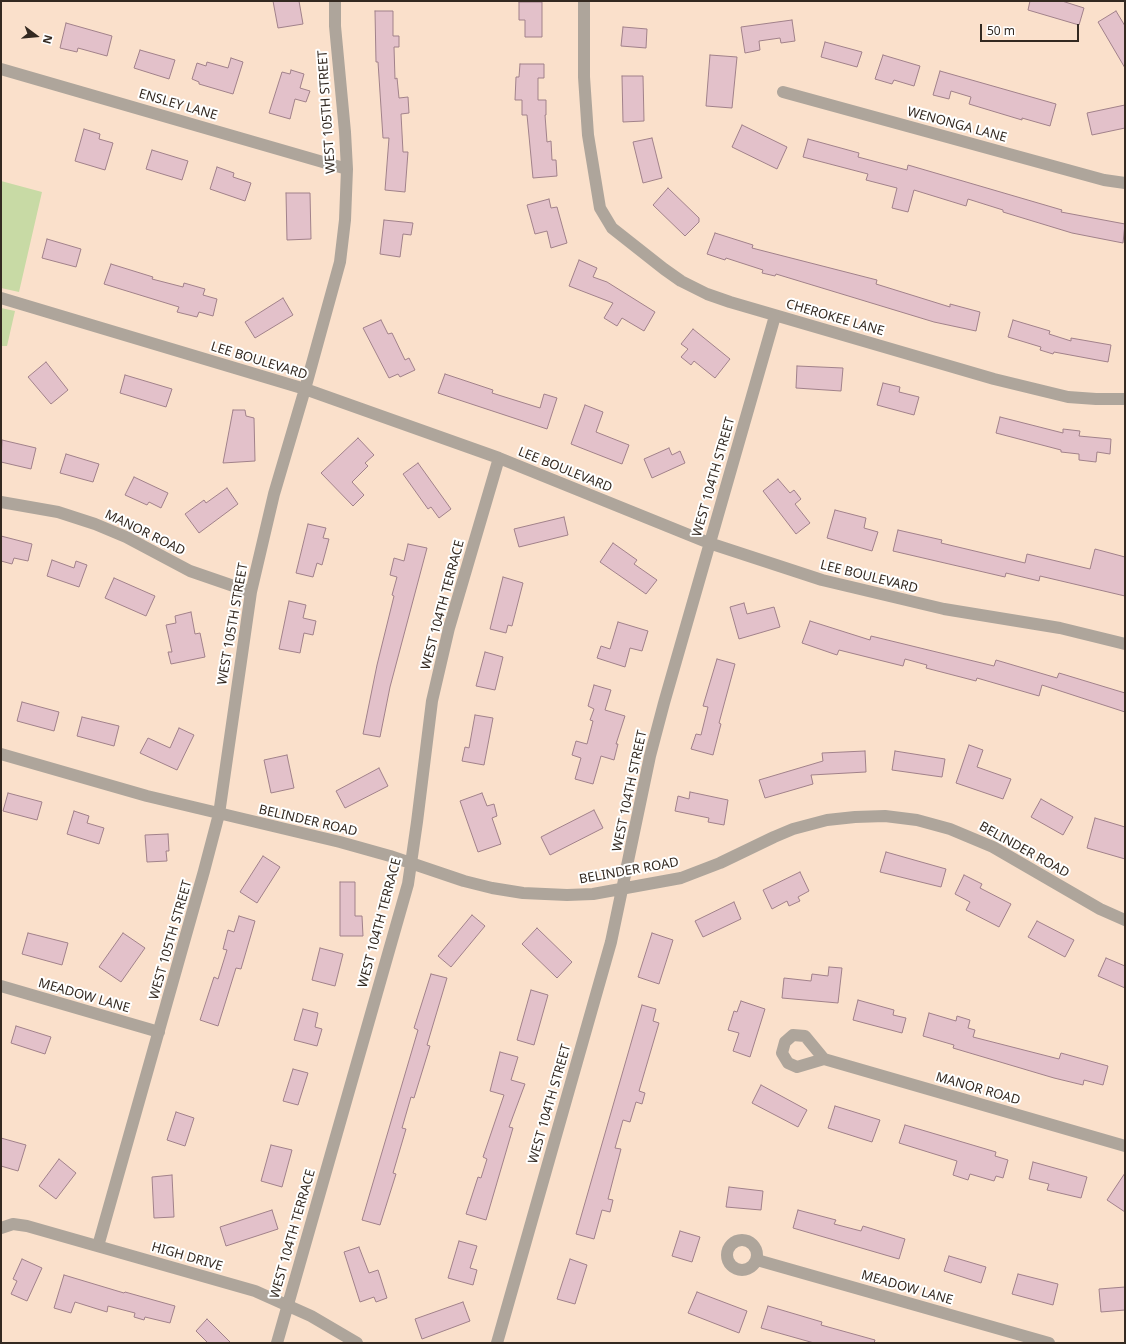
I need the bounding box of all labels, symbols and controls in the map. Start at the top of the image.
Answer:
north arrow [16,16,56,56]
scale bar [982,16,1081,42]
text: 50 m [987,22,1015,39]
text: N [40,33,56,46]
street label: WEST 105TH STREET [315,50,339,174]
street label: ENSLEY LANE [137,86,219,124]
street label: WENONGA LANE [905,104,1009,146]
street label: CHEROKEE LANE [784,297,886,339]
street label: LEE BOULEVARD [209,339,309,383]
street label: WEST 104TH STREET [689,415,739,539]
street label: LEE BOULEVARD [516,444,614,496]
street label: MANOR ROAD [102,507,188,559]
street label: WEST 104TH TERRACE [418,538,468,672]
street label: LEE BOULEVARD [819,557,919,597]
street label: WEST 105TH STREET [215,562,251,686]
street label: WEST 104TH STREET [610,729,650,853]
street label: BELINDER ROAD [257,802,359,840]
street label: BELINDER ROAD [976,819,1072,881]
street label: BELINDER ROAD [578,855,680,887]
street label: WEST 104TH TERRACE [355,856,405,990]
street label: WEST 105TH STREET [146,878,196,1002]
street label: MEADOW LANE [36,975,132,1017]
street label: WEST 104TH STREET [525,1042,575,1166]
street label: MANOR ROAD [934,1069,1022,1109]
street label: WEST 104TH TERRACE [267,1168,319,1300]
street label: HIGH DRIVE [150,1239,224,1275]
street label: MEADOW LANE [859,1267,955,1309]

